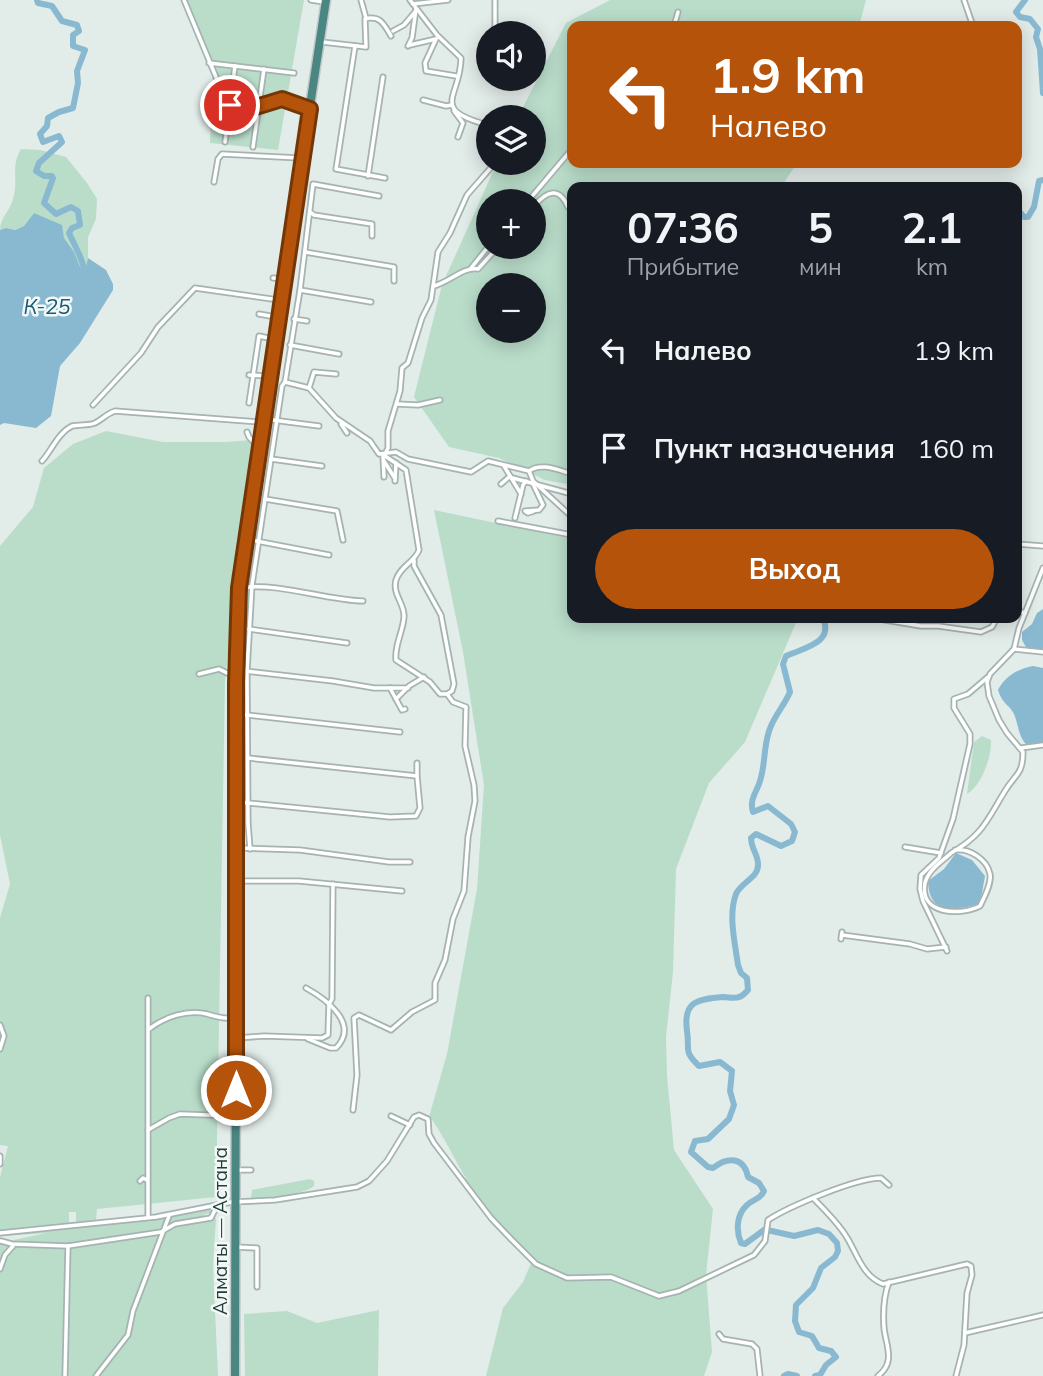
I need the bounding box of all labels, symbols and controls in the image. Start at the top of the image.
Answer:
map controls [476,21,546,343]
button: sound [476,21,546,91]
text: 1.9 km [710,44,865,105]
icon: left [595,49,686,140]
pin [200,75,260,135]
icon: arrive [211,86,249,124]
button: layers [476,105,546,175]
text: Налево [710,105,827,145]
button: + [476,189,546,259]
text: 07:36 [627,201,739,254]
text: 5 [808,201,833,254]
text: 2.1 [902,201,962,254]
text: Прибытие [627,252,739,281]
text: мин [799,252,842,281]
text: km [916,252,948,281]
button: − [476,273,546,343]
water label: К-25 [24,293,71,319]
icon: left [595,331,633,369]
text: Налево [654,334,752,367]
text: 1.9 km [914,334,994,367]
icon: arrive [595,429,633,467]
text: Пункт назначения [654,432,895,465]
text: 160 m [918,432,994,465]
button: Выход [595,529,994,609]
position arrow [199,1053,273,1127]
street label: Алматы — Астана [208,1147,232,1315]

